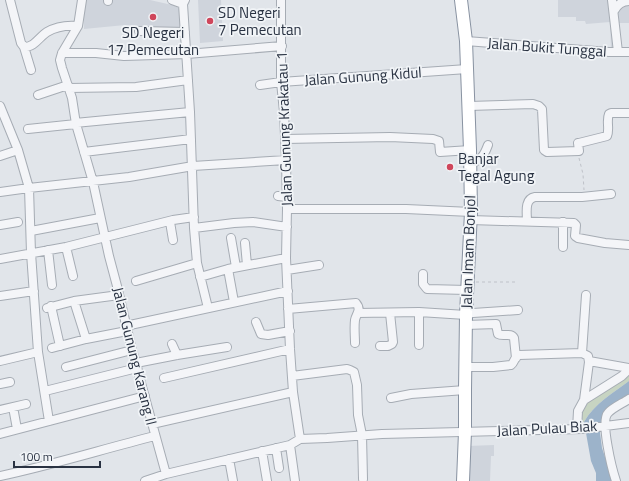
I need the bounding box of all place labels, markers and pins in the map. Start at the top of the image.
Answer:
place label: SD Negeri 7 Pemecutan [218,1,302,41]
marker: SD Negeri 17 Pemecutan [148,12,158,22]
marker: SD Negeri 7 Pemecutan [205,16,215,26]
place label: SD Negeri 17 Pemecutan [107,21,199,61]
place label: Banjar Tegal Agung [458,147,535,187]
marker: Banjar Tegal Agung [445,162,455,172]

